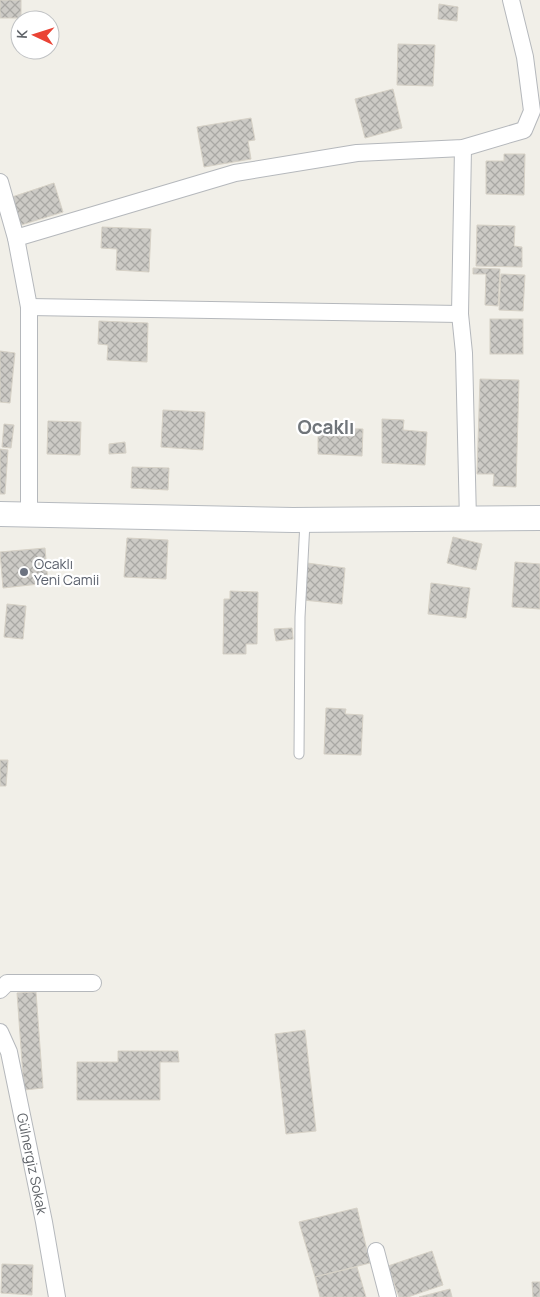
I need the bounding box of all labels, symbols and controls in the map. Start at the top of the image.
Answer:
north arrow [10,10,60,60]
text: K [12,28,31,39]
district label: Ocaklı [298,414,354,440]
place label: Ocaklı Yeni Camii [34,554,99,589]
marker: Ocaklı Yeni Camii [18,566,30,578]
street label: Gülnergiz Sokak [13,1111,52,1217]

